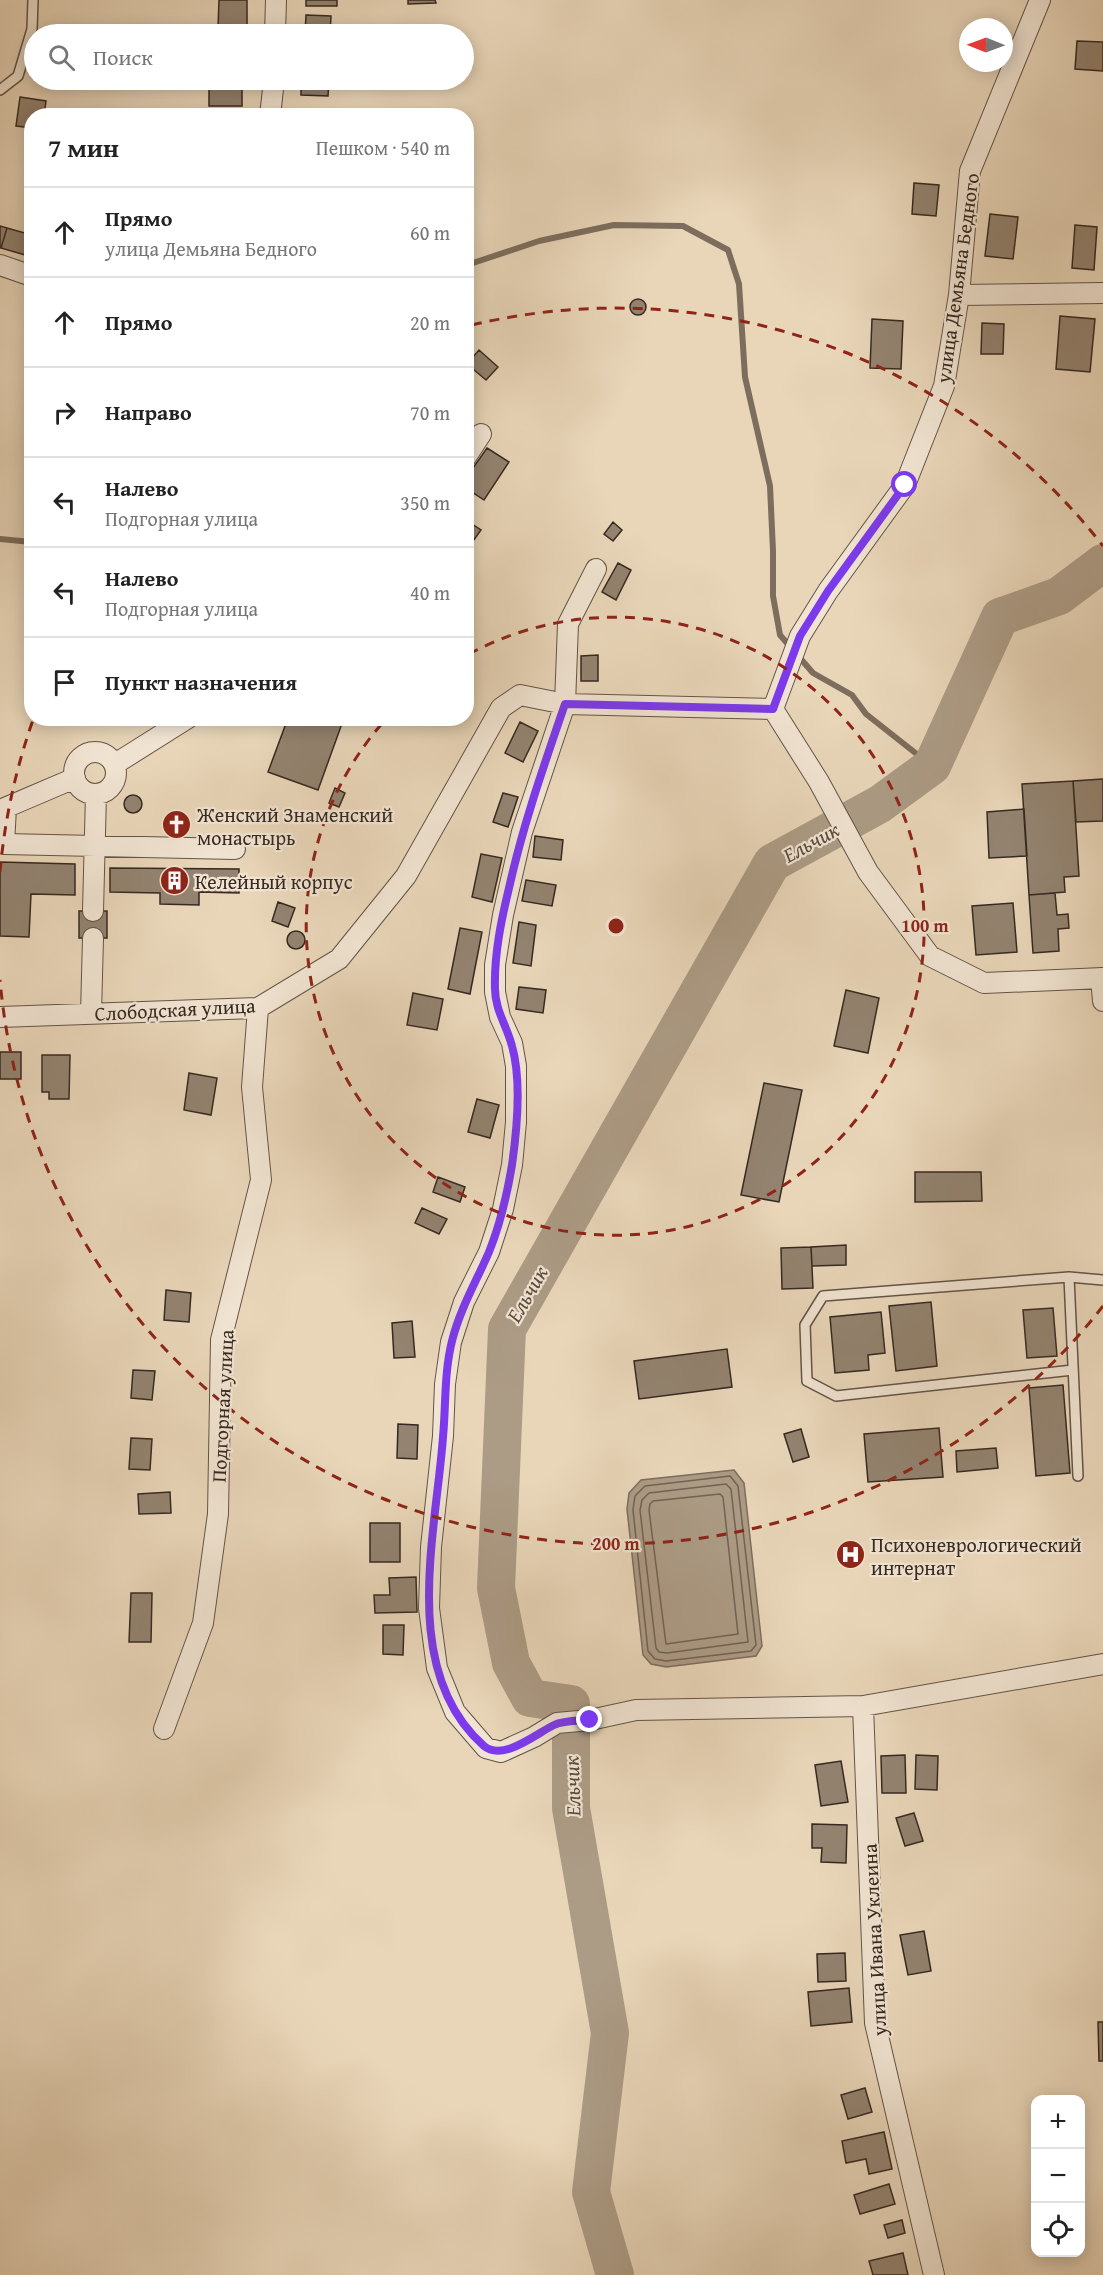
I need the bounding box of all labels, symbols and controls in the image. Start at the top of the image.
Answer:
north arrow [959,18,1013,72]
search box [24,24,474,90]
icon: search [45,41,78,74]
text: Поиск [93,41,153,73]
text: 7 мин [48,128,119,167]
text: Пешком · 540 m [316,133,450,162]
street label: улица Демьяна Бедного [928,171,986,386]
text: Прямо [105,202,172,234]
icon: ahead [48,216,81,249]
text: 60 m [410,218,450,247]
text: улица Демьяна Бедного [105,234,317,263]
icon: ahead [48,306,81,339]
text: Прямо [105,306,172,338]
text: 20 m [410,308,450,337]
icon: right [48,396,81,429]
text: Направо [105,396,192,428]
text: 70 m [410,398,450,427]
route start [891,471,917,497]
text: Налево [105,472,178,504]
icon: left [48,486,81,519]
text: 350 m [400,488,450,517]
text: Подгорная улица [105,504,258,533]
text: Налево [105,562,178,594]
icon: left [48,576,81,609]
text: 40 m [410,578,450,607]
text: Подгорная улица [105,594,258,623]
icon: arrive [48,666,81,699]
text: Пункт назначения [105,666,297,698]
place label: Женский Знаменский монастырь [196,800,393,852]
church icon: Женский Знаменский монастырь [160,809,192,841]
water label: Ельчик [776,814,845,871]
building icon: Келейный корпус [158,865,190,897]
place label: Келейный корпус [195,867,353,896]
text: 100 m [901,912,949,939]
centre of rings [606,916,626,936]
street label: Слободская улица [94,990,257,1028]
water label: Ельчик [498,1260,556,1329]
street label: Подгорная улица [204,1328,241,1483]
text: 200 m [592,1530,640,1557]
place label: Психоневрологический интернат [871,1530,1082,1582]
hospital icon: Психоневрологический интернат [834,1539,866,1571]
route end [576,1706,602,1732]
water label: Ельчик [555,1755,589,1818]
street label: улица Ивана Уклеина [854,1843,894,2038]
map controls [1031,2095,1085,2257]
button: + [1031,2095,1085,2149]
button: − [1031,2149,1085,2203]
button: locate [1031,2203,1085,2257]

